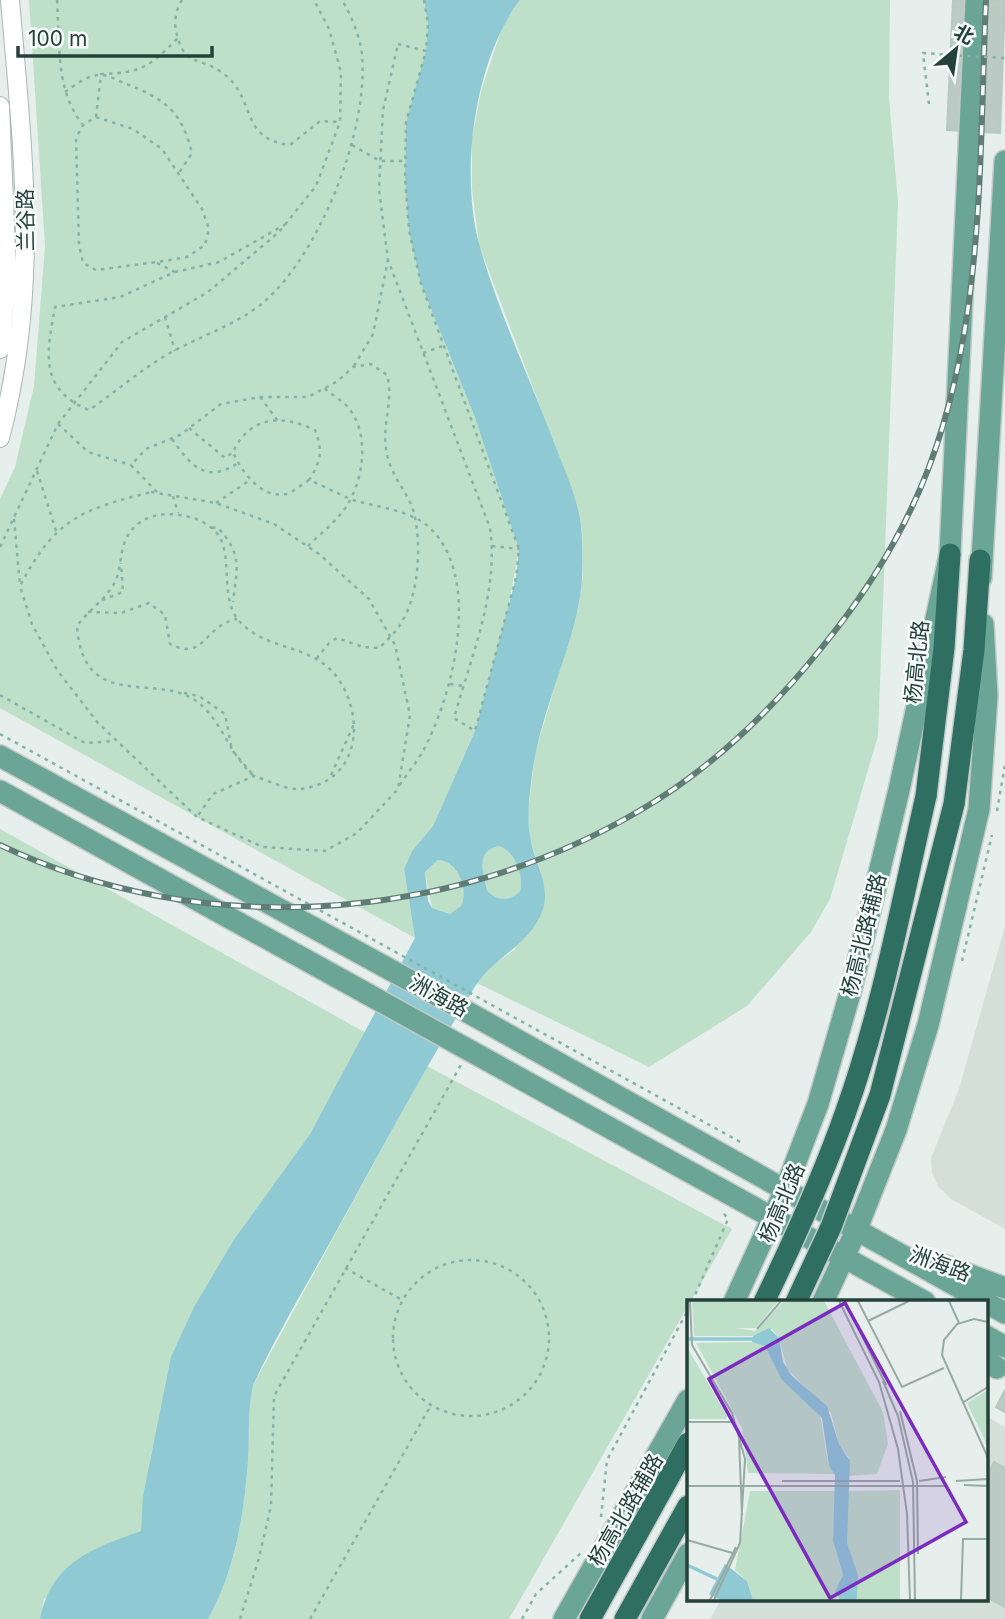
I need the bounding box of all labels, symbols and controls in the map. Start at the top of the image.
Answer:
scale bar [18,14,212,58]
north arrow [921,14,991,84]
text: 北 [950,20,978,49]
text: 100 m [28,26,87,51]
street label: 兰谷路 [12,188,39,252]
street label: 杨高北路 [900,619,933,705]
street label: 杨高北路辅路 [836,871,891,999]
street label: 洲海路 [406,969,473,1022]
street label: 杨高北路 [754,1159,809,1246]
street label: 洲海路 [906,1241,974,1286]
inset map [687,1300,988,1602]
street label: 杨高北路辅路 [583,1449,668,1571]

